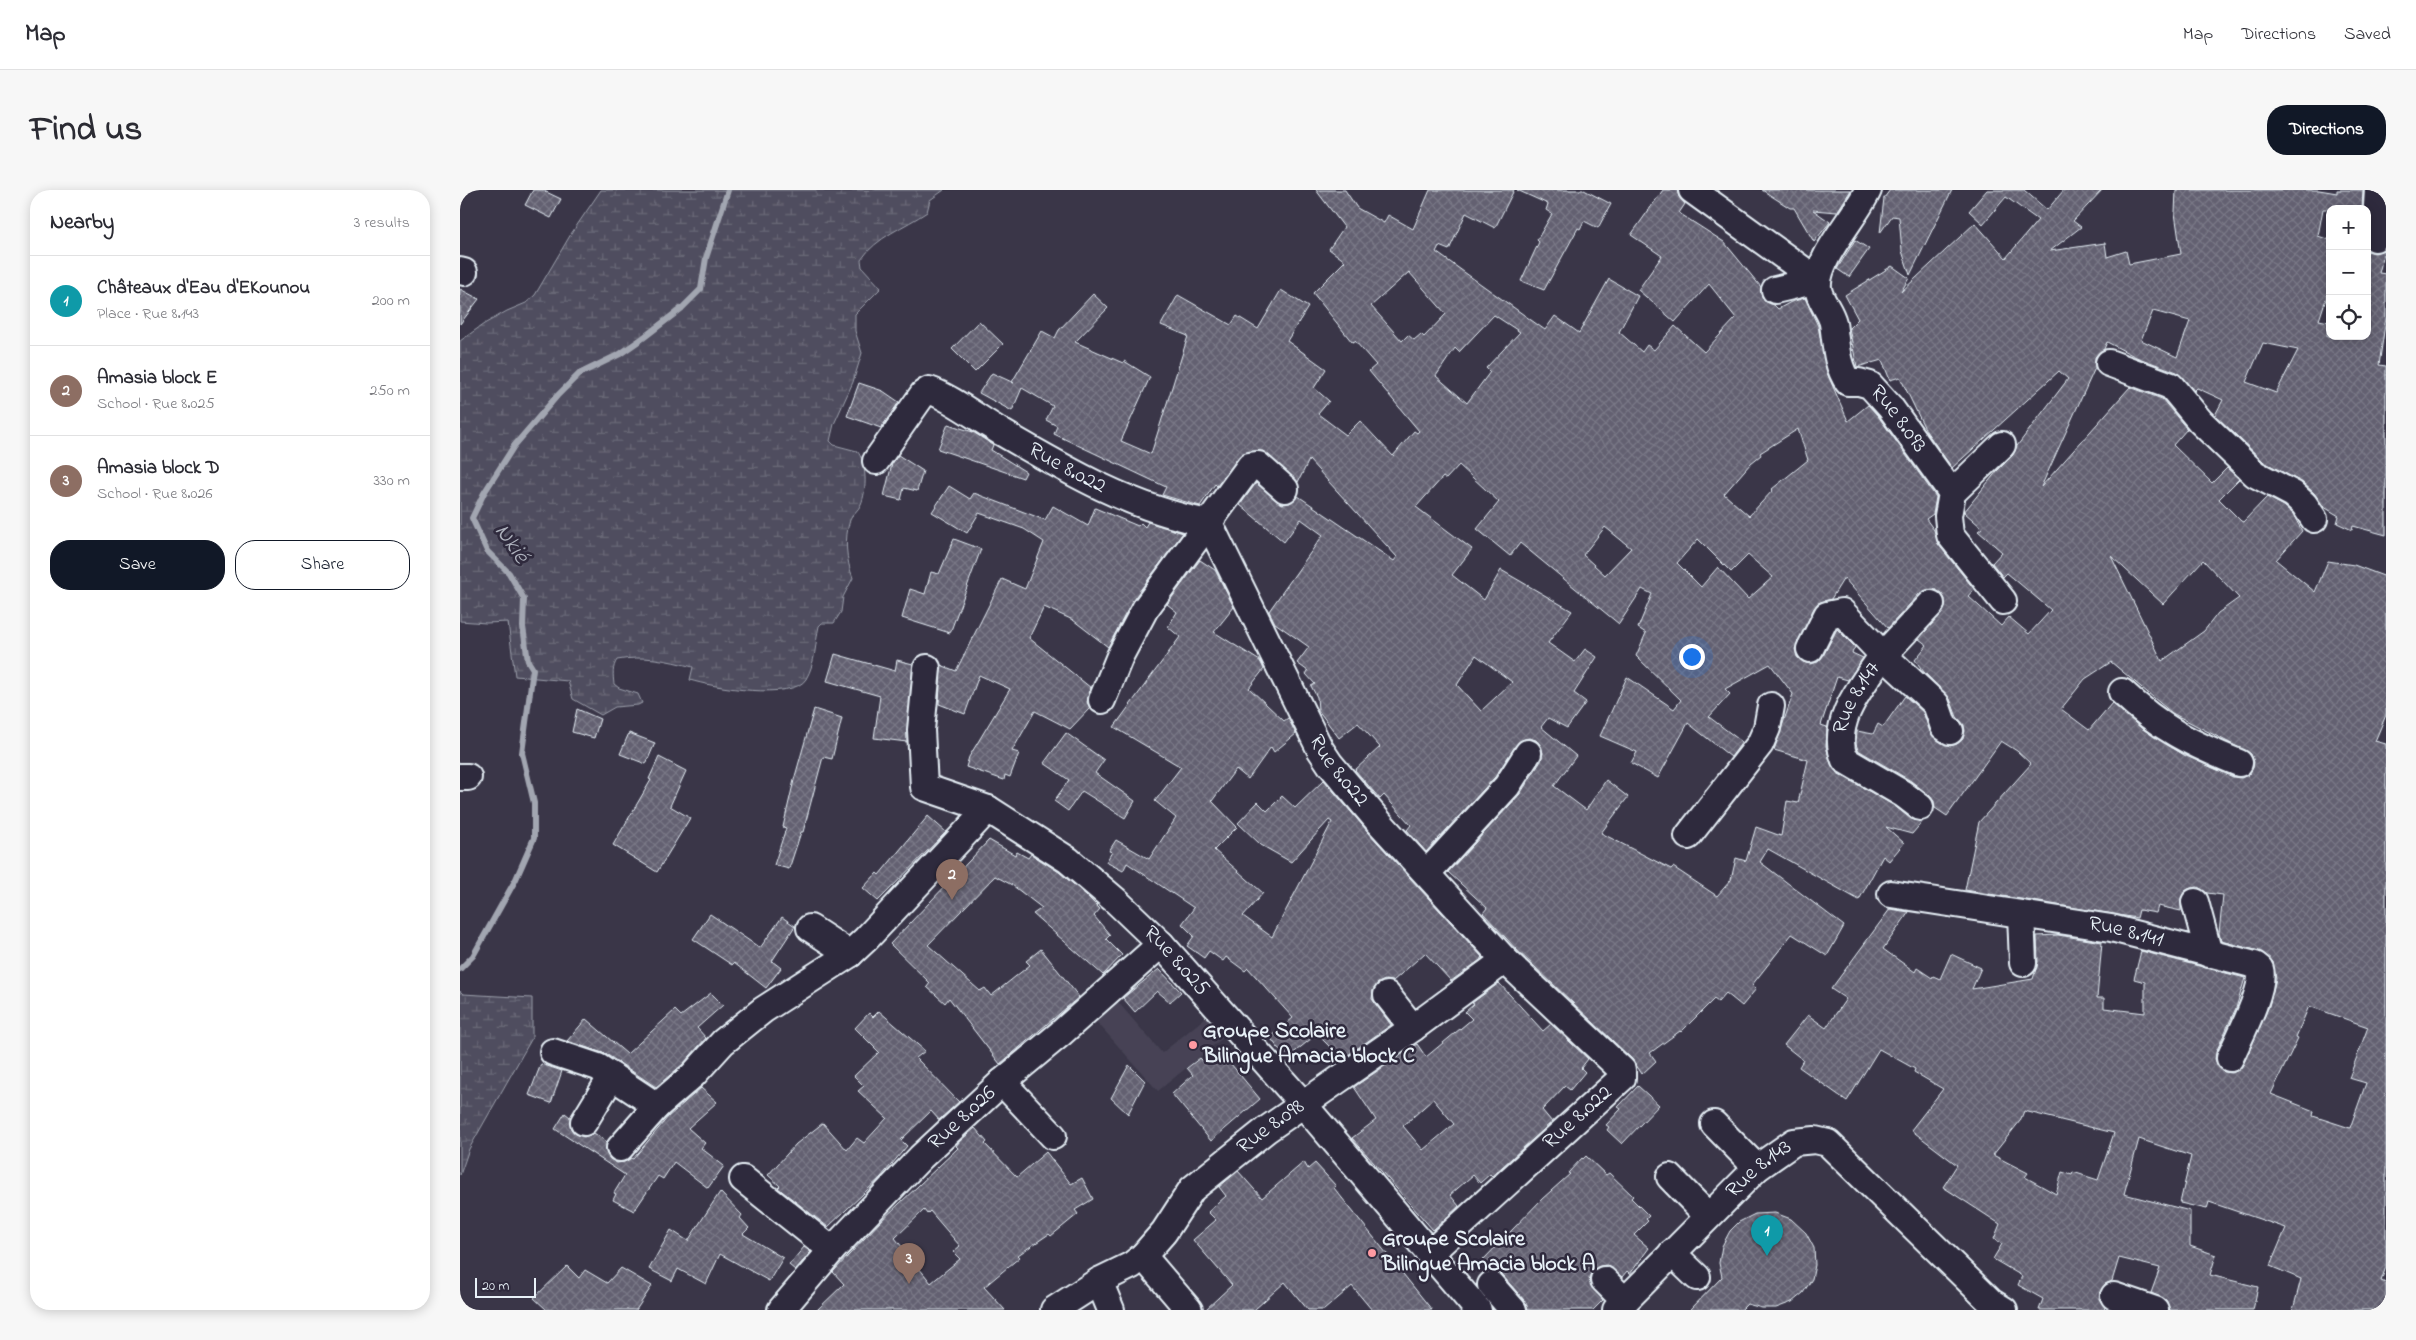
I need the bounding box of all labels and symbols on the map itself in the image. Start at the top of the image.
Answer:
street label: Rue 8.093 [1862,378,1934,460]
street label: Rue 8.022 [1022,435,1111,503]
water label: Nkié [485,517,538,572]
your location [1679,644,1705,670]
street label: Rue 8.147 [1825,655,1889,736]
street label: Rue 8.022 [1300,730,1376,814]
pin: 2 [936,859,968,900]
street label: Rue 8.141 [2086,909,2167,957]
street label: Rue 8.025 [1135,918,1217,1004]
place label: Groupe Scolaire Bilingue Amacia block C [1202,1016,1415,1074]
marker: Groupe Scolaire Bilingue Amacia block C [1187,1039,1199,1051]
street label: Rue 8.026 [921,1078,1004,1159]
street label: Rue 8.022 [1536,1078,1620,1158]
street label: Rue 8.098 [1230,1092,1312,1163]
street label: Rue 8.143 [1719,1132,1799,1206]
pin: 1 [1751,1215,1783,1256]
place label: Groupe Scolaire Bilingue Amacia block A [1381,1224,1595,1282]
pin: 3 [893,1243,925,1284]
marker: Groupe Scolaire Bilingue Amacia block A [1366,1247,1378,1259]
scale bar [475,1275,536,1298]

